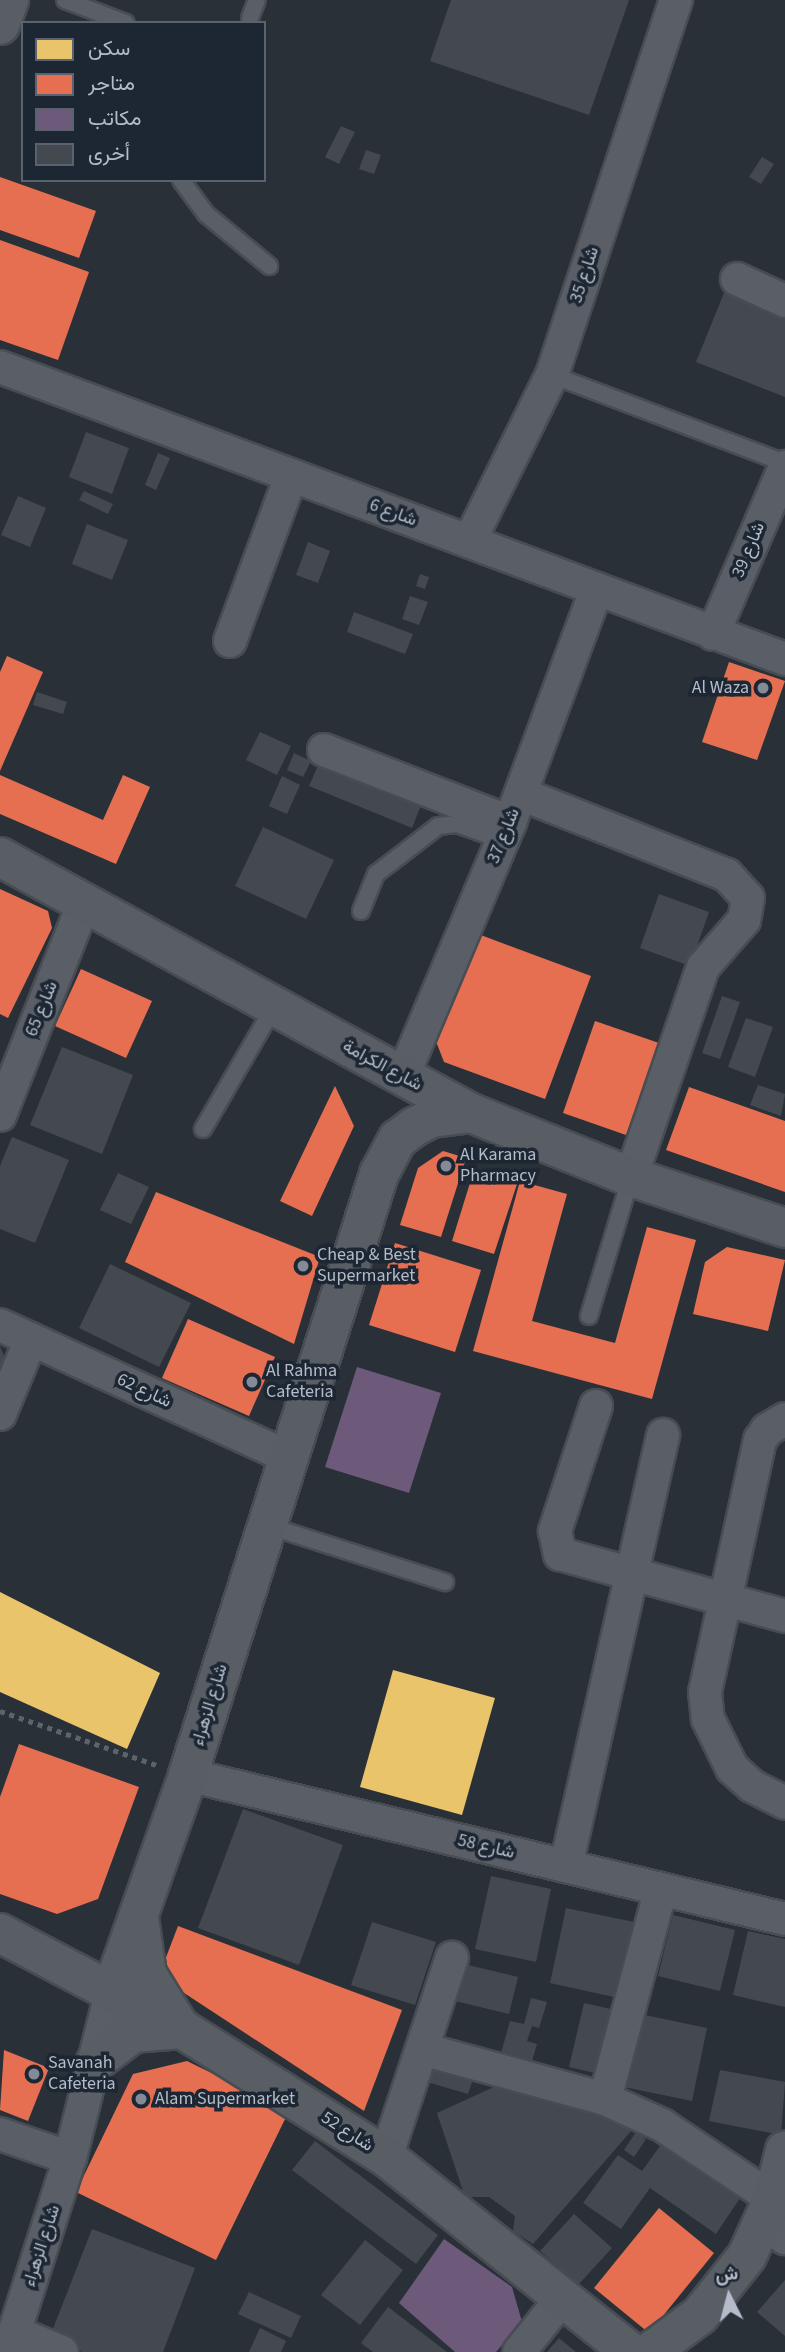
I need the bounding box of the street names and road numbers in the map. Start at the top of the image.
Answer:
street label: شارع 35 [566,244,604,306]
street label: شارع 6 [366,495,420,531]
street label: شارع 39 [728,519,770,581]
street label: شارع 37 [483,805,525,867]
street label: شارع 65 [21,978,63,1040]
street label: شارع الكرامة [338,1036,426,1096]
street label: شارع 62 [113,1369,175,1413]
street label: شارع الزهراء [187,1661,233,1749]
street label: شارع 58 [455,1830,517,1864]
street label: شارع 52 [317,2107,377,2157]
street label: شارع الزهراء [19,2203,65,2289]

